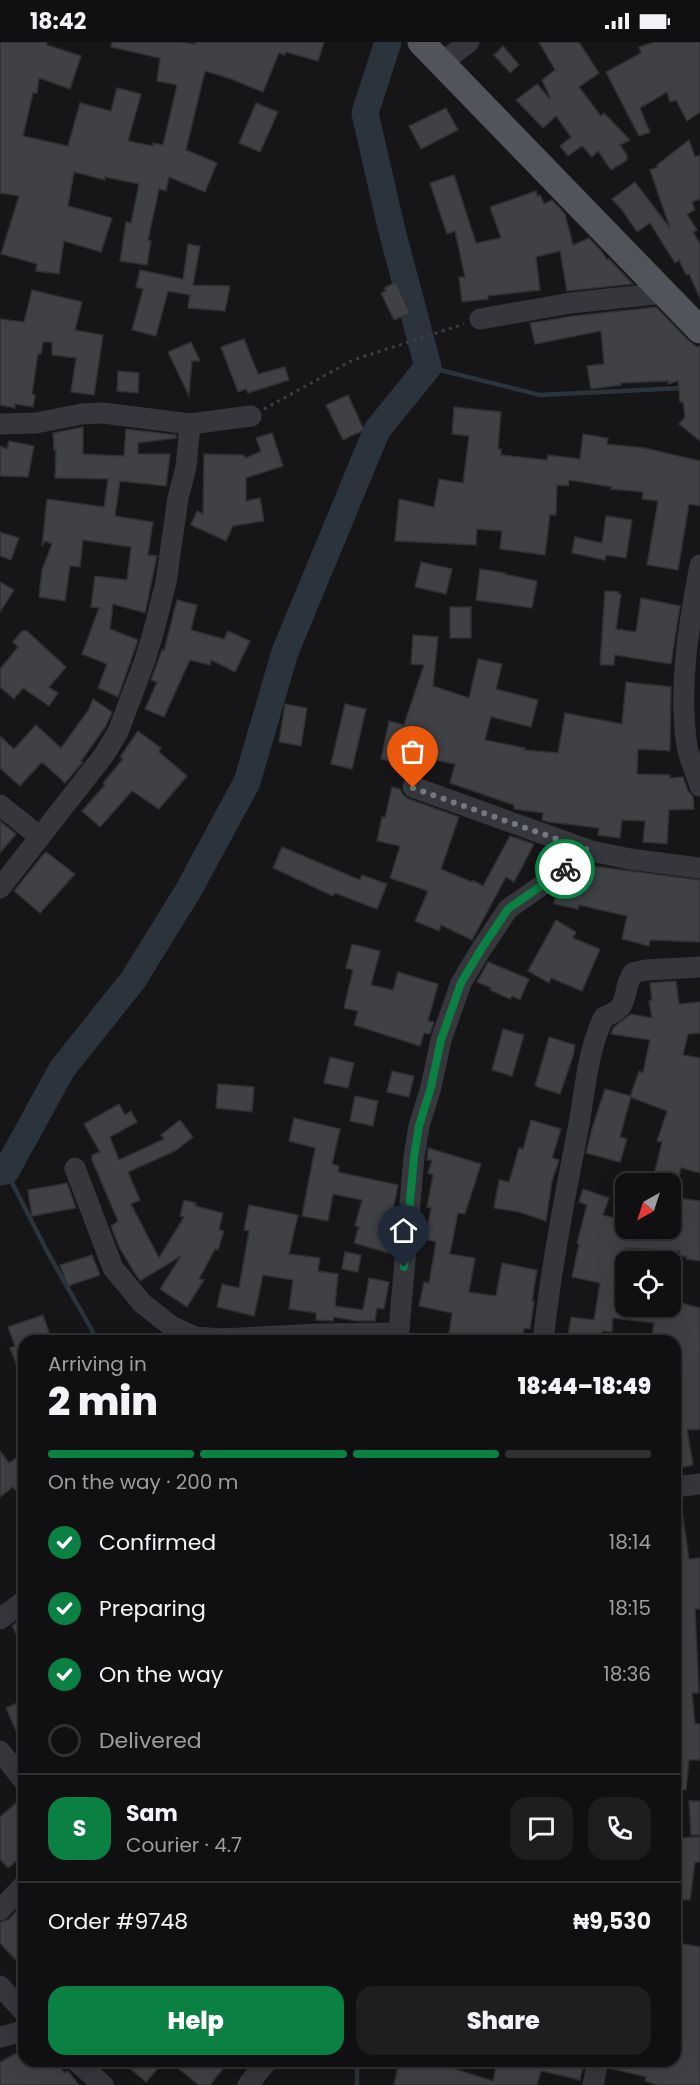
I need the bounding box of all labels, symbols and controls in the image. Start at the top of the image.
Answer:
text: 18:42 [30,6,86,37]
pin [387,726,438,788]
icon: bag [396,735,429,768]
courier [535,839,595,899]
icon: bike [549,853,582,886]
north arrow [615,1173,681,1239]
map controls [615,1173,681,1317]
pin [378,1205,429,1267]
icon: home [387,1214,420,1247]
button: locate [615,1251,681,1317]
text: Arriving in [48,1350,147,1378]
text: 18:44–18:49 [518,1371,651,1402]
text: 2 min [48,1374,158,1429]
text: On the way · 200 m [48,1468,238,1496]
icon: check [48,1526,81,1559]
text: Confirmed [99,1527,216,1558]
text: 18:14 [609,1528,651,1556]
icon: check [48,1592,81,1625]
text: Preparing [99,1593,206,1624]
text: 18:15 [609,1594,651,1622]
icon: check [48,1658,81,1691]
text: On the way [99,1659,223,1690]
text: 18:36 [603,1660,651,1688]
text: Delivered [99,1725,202,1756]
button: chat [510,1797,573,1860]
button: phone [588,1797,651,1860]
text: Sam [126,1798,178,1829]
text: S [73,1813,86,1844]
text: Courier · 4.7 [126,1831,242,1859]
text: Order #9748 [48,1906,188,1937]
text: ₦9,530 [573,1906,651,1937]
button: Help [48,1986,344,2055]
button: Share [356,1986,651,2055]

